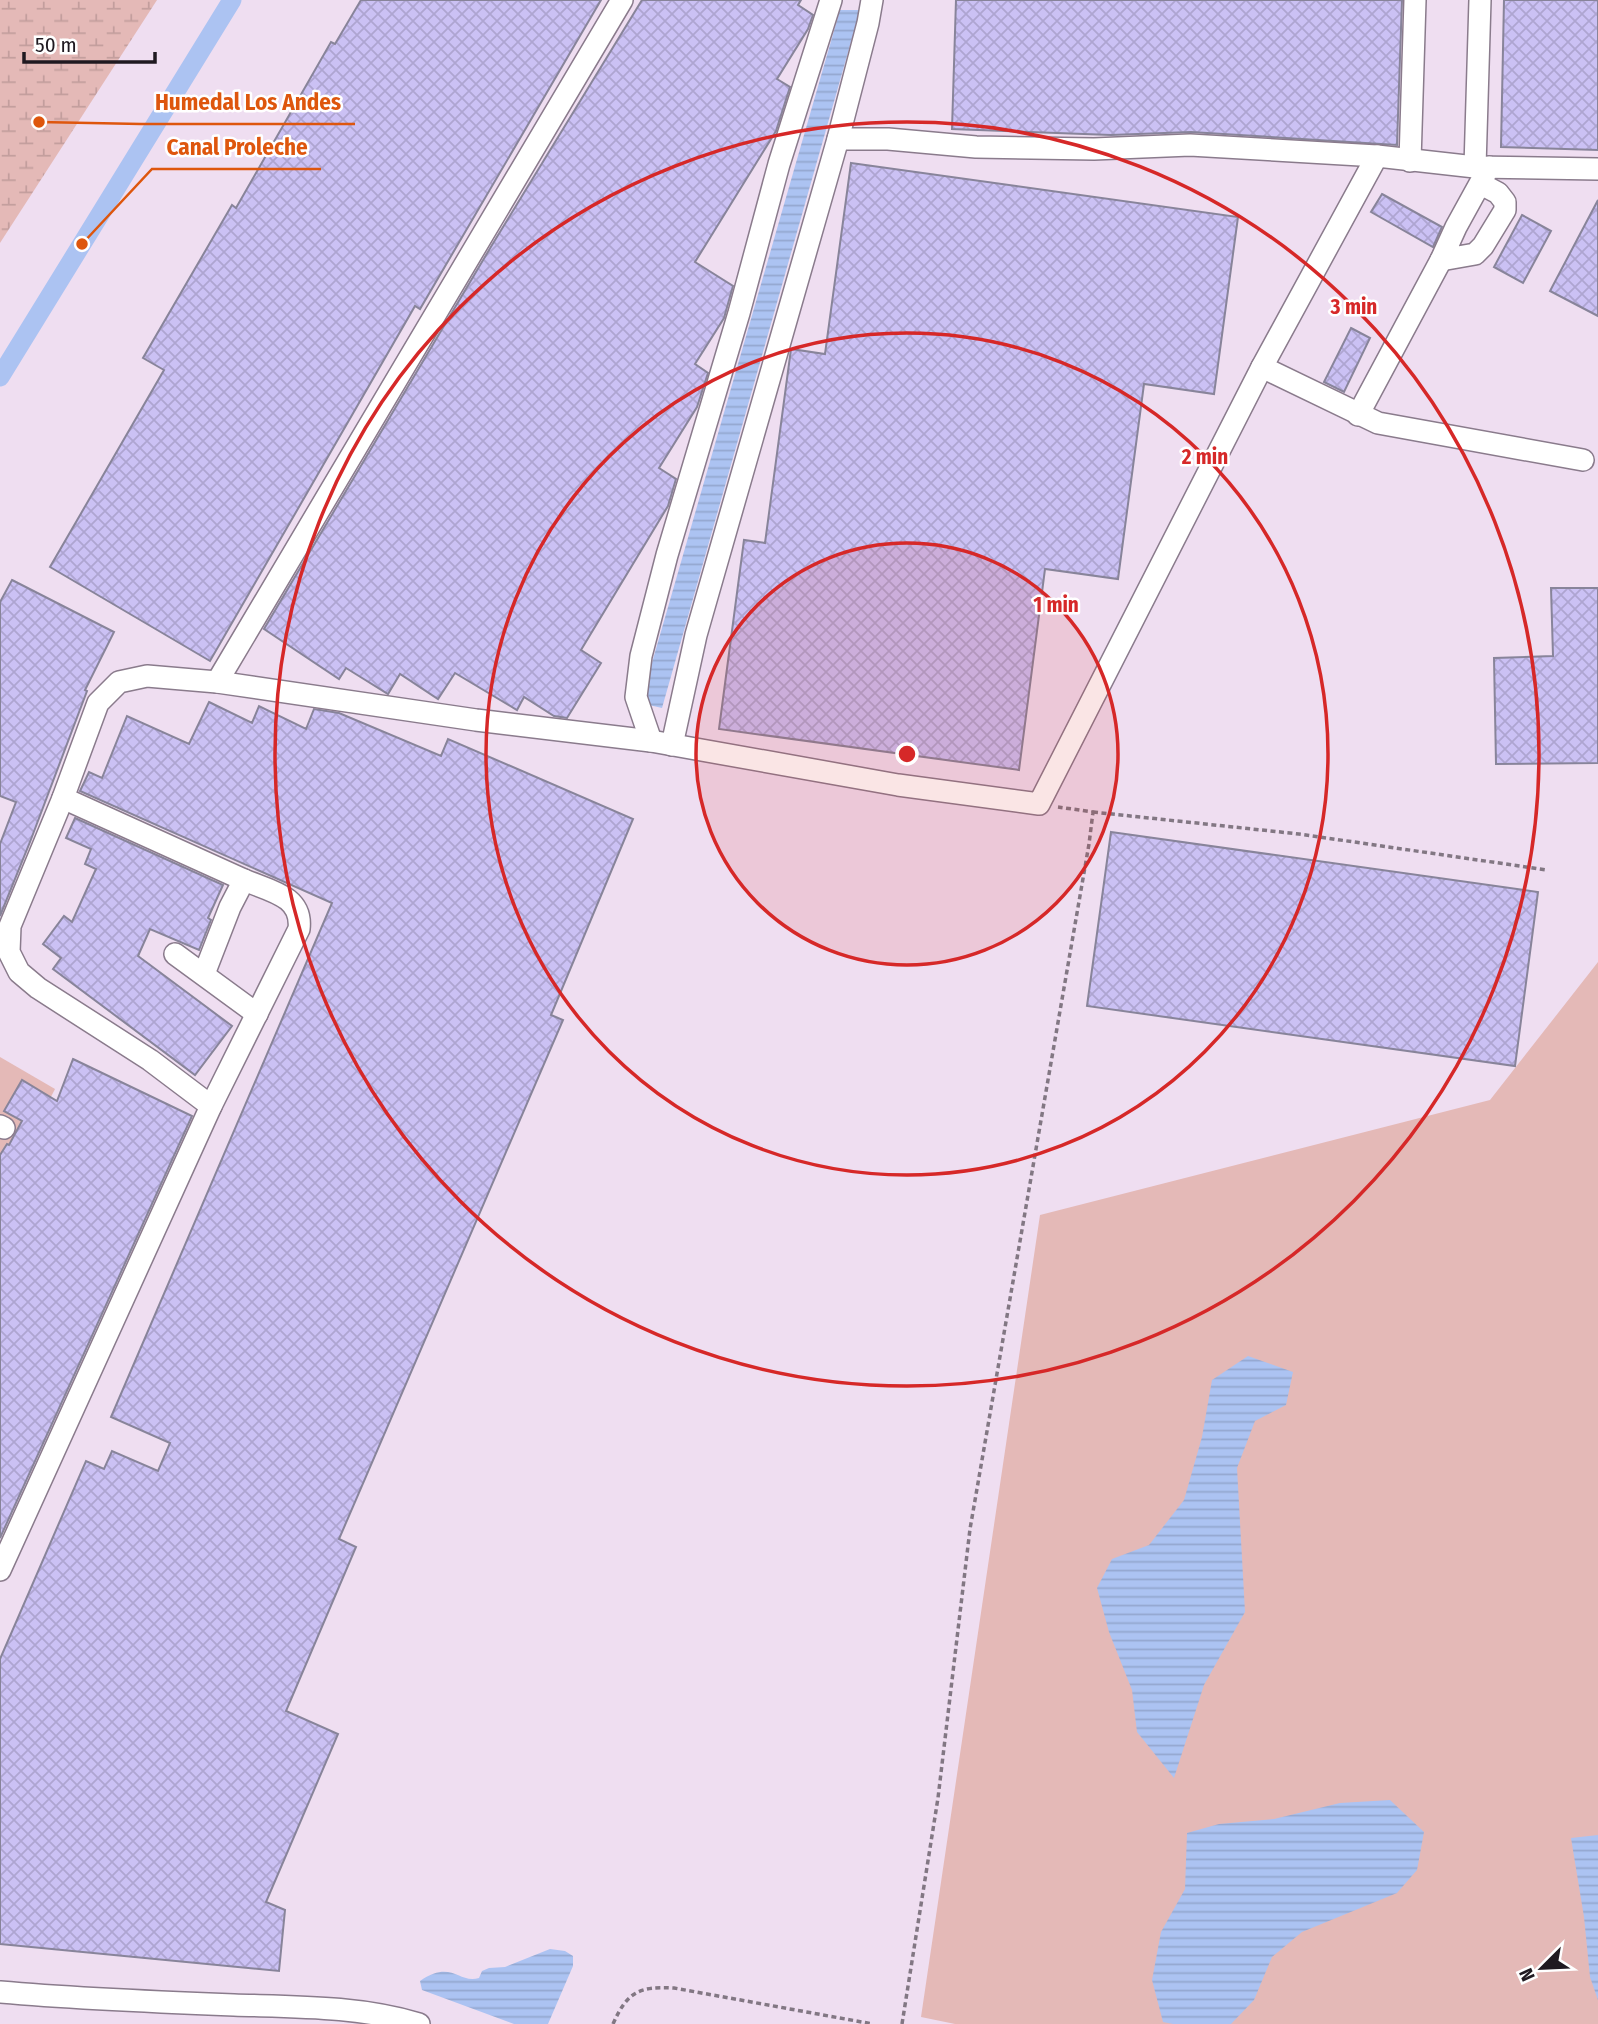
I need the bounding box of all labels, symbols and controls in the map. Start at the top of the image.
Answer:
scale bar [24,21,156,65]
text: 50 m [35,32,77,58]
callout: Humedal Los Andes [141,80,355,124]
text: Humedal Los Andes [155,88,341,116]
callout: Canal Proleche [152,125,321,169]
text: Canal Proleche [166,133,308,161]
text: 3 min [1330,294,1377,320]
text: 2 min [1181,444,1228,470]
text: 1 min [1033,592,1079,618]
centre of rings [895,742,919,766]
north arrow [1507,1933,1577,2003]
text: N [1514,1965,1540,1985]

